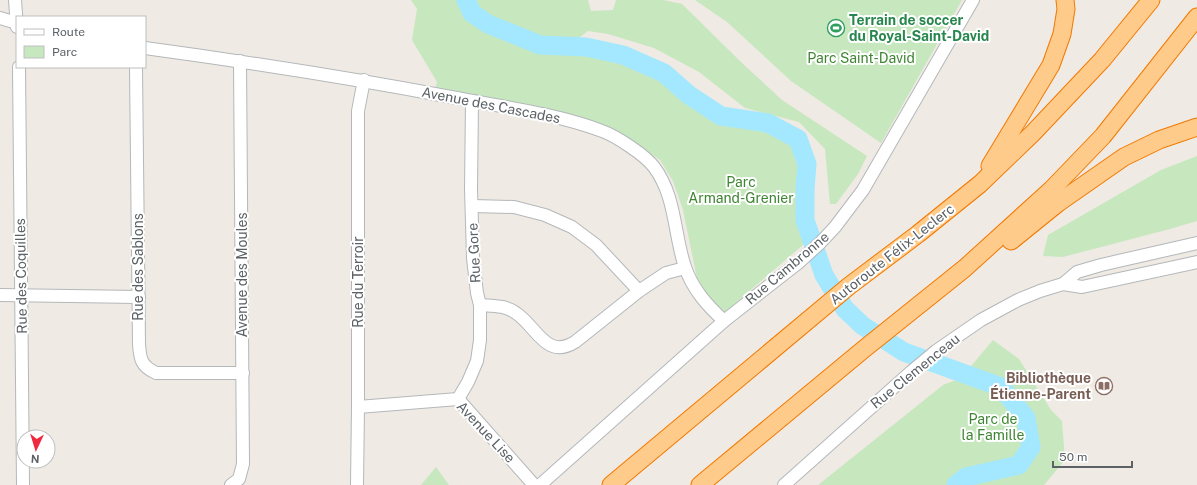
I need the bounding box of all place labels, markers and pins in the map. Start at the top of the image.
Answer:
place label: Terrain de soccer du Royal-Saint-David [849,12,989,44]
sports icon: Terrain de soccer du Royal-Saint-David [826,18,846,38]
place label: Bibliothèque Étienne-Parent [990,370,1091,402]
library icon: Bibliothèque Étienne-Parent [1094,376,1114,396]

